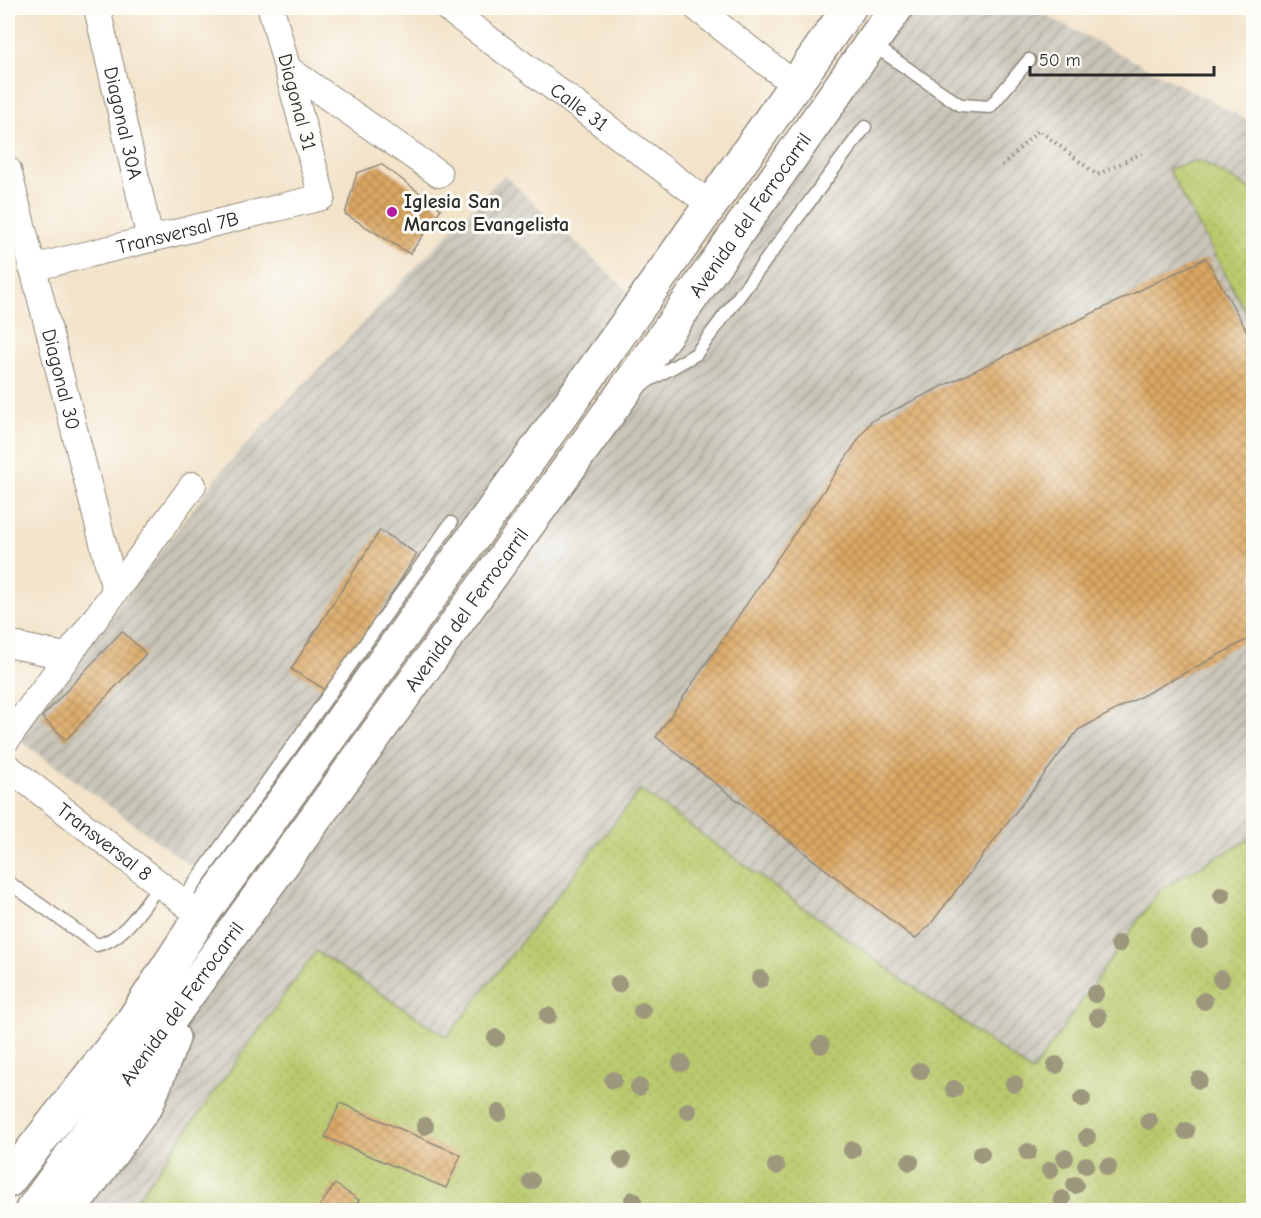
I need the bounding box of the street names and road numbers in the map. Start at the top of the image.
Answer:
street label: Diagonal 31 [273,51,321,153]
street label: Diagonal 30A [99,64,148,182]
street label: Calle 31 [546,78,613,136]
street label: Avenida del Ferrocarril [684,128,816,302]
street label: Transversal 7B [114,206,241,258]
street label: Diagonal 30 [37,326,85,432]
street label: Avenida del Ferrocarril [400,523,533,696]
street label: Transversal 8 [53,798,157,885]
street label: Avenida del Ferrocarril [115,917,248,1090]

